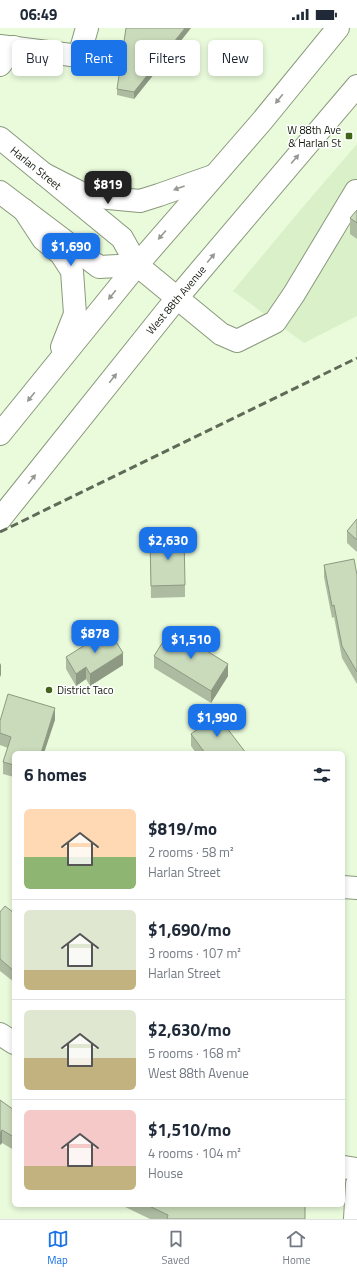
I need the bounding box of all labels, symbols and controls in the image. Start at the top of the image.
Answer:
text: 06:49 [20,3,57,26]
chip: Buy [12,40,63,76]
chip: Rent [71,40,127,76]
chip: Filters [135,40,200,76]
chip: New [208,40,263,76]
one-way arrow [275,94,284,105]
place label: W 88th Ave & Harlan St [287,122,341,151]
marker: W 88th Ave & Harlan St [344,131,354,141]
street label: Harlan Street [7,142,65,194]
one-way arrow [291,153,300,164]
pin: $819 [84,171,132,205]
text: $819 [93,174,123,194]
one-way arrow [173,185,185,191]
one-way arrow [158,230,167,240]
pin: $1,690 [38,233,104,267]
text: $1,690 [51,236,91,256]
one-way arrow [207,252,216,263]
street label: West 88th Avenue [142,262,210,338]
one-way arrow [108,290,117,301]
one-way arrow [108,372,117,383]
one-way arrow [26,391,35,402]
one-way arrow [27,474,36,485]
pin: $2,630 [135,527,201,561]
text: $2,630 [148,530,188,550]
pin: $878 [71,620,119,654]
text: $878 [80,623,110,643]
pin: $1,510 [158,626,224,660]
text: $1,510 [171,629,211,649]
place label: District Taco [57,682,114,698]
marker: District Taco [44,685,54,695]
pin: $1,990 [184,704,250,738]
text: $1,990 [197,707,237,727]
text: 6 homes [24,762,87,788]
icon: filters [311,764,333,786]
text: $819/mo [148,816,217,842]
icon: home [56,825,104,873]
text: 2 rooms · 58 m² [148,842,234,862]
text: Harlan Street [148,862,221,882]
text: $1,690/mo [148,917,231,943]
icon: home [56,926,104,974]
text: 3 rooms · 107 m² [148,943,241,963]
text: Harlan Street [148,963,221,983]
text: $2,630/mo [148,1017,231,1043]
icon: home [56,1026,104,1074]
text: 5 rooms · 168 m² [148,1043,241,1063]
text: West 88th Avenue [148,1063,249,1083]
text: $1,510/mo [148,1117,231,1143]
icon: home [56,1126,104,1174]
text: 4 rooms · 104 m² [148,1143,241,1163]
text: House [148,1163,183,1183]
tab: Map [47,1228,69,1268]
tab: Saved [162,1228,190,1268]
tab: Home [283,1228,310,1268]

